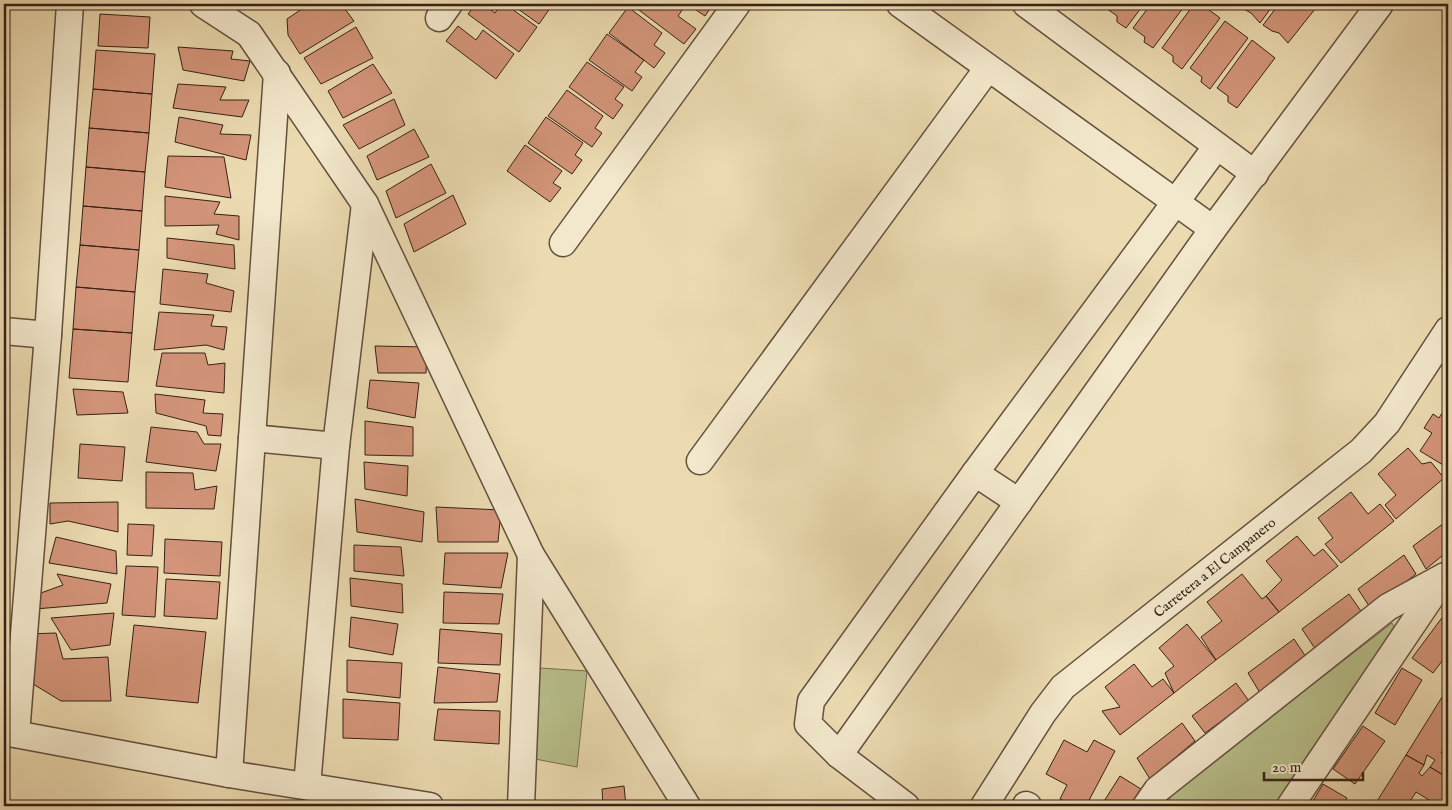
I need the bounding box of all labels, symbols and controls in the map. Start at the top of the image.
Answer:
street label: Carretera a El Campanero [1150,514,1280,622]
scale bar [1264,750,1363,782]
text: 20 m [1272,758,1302,777]

